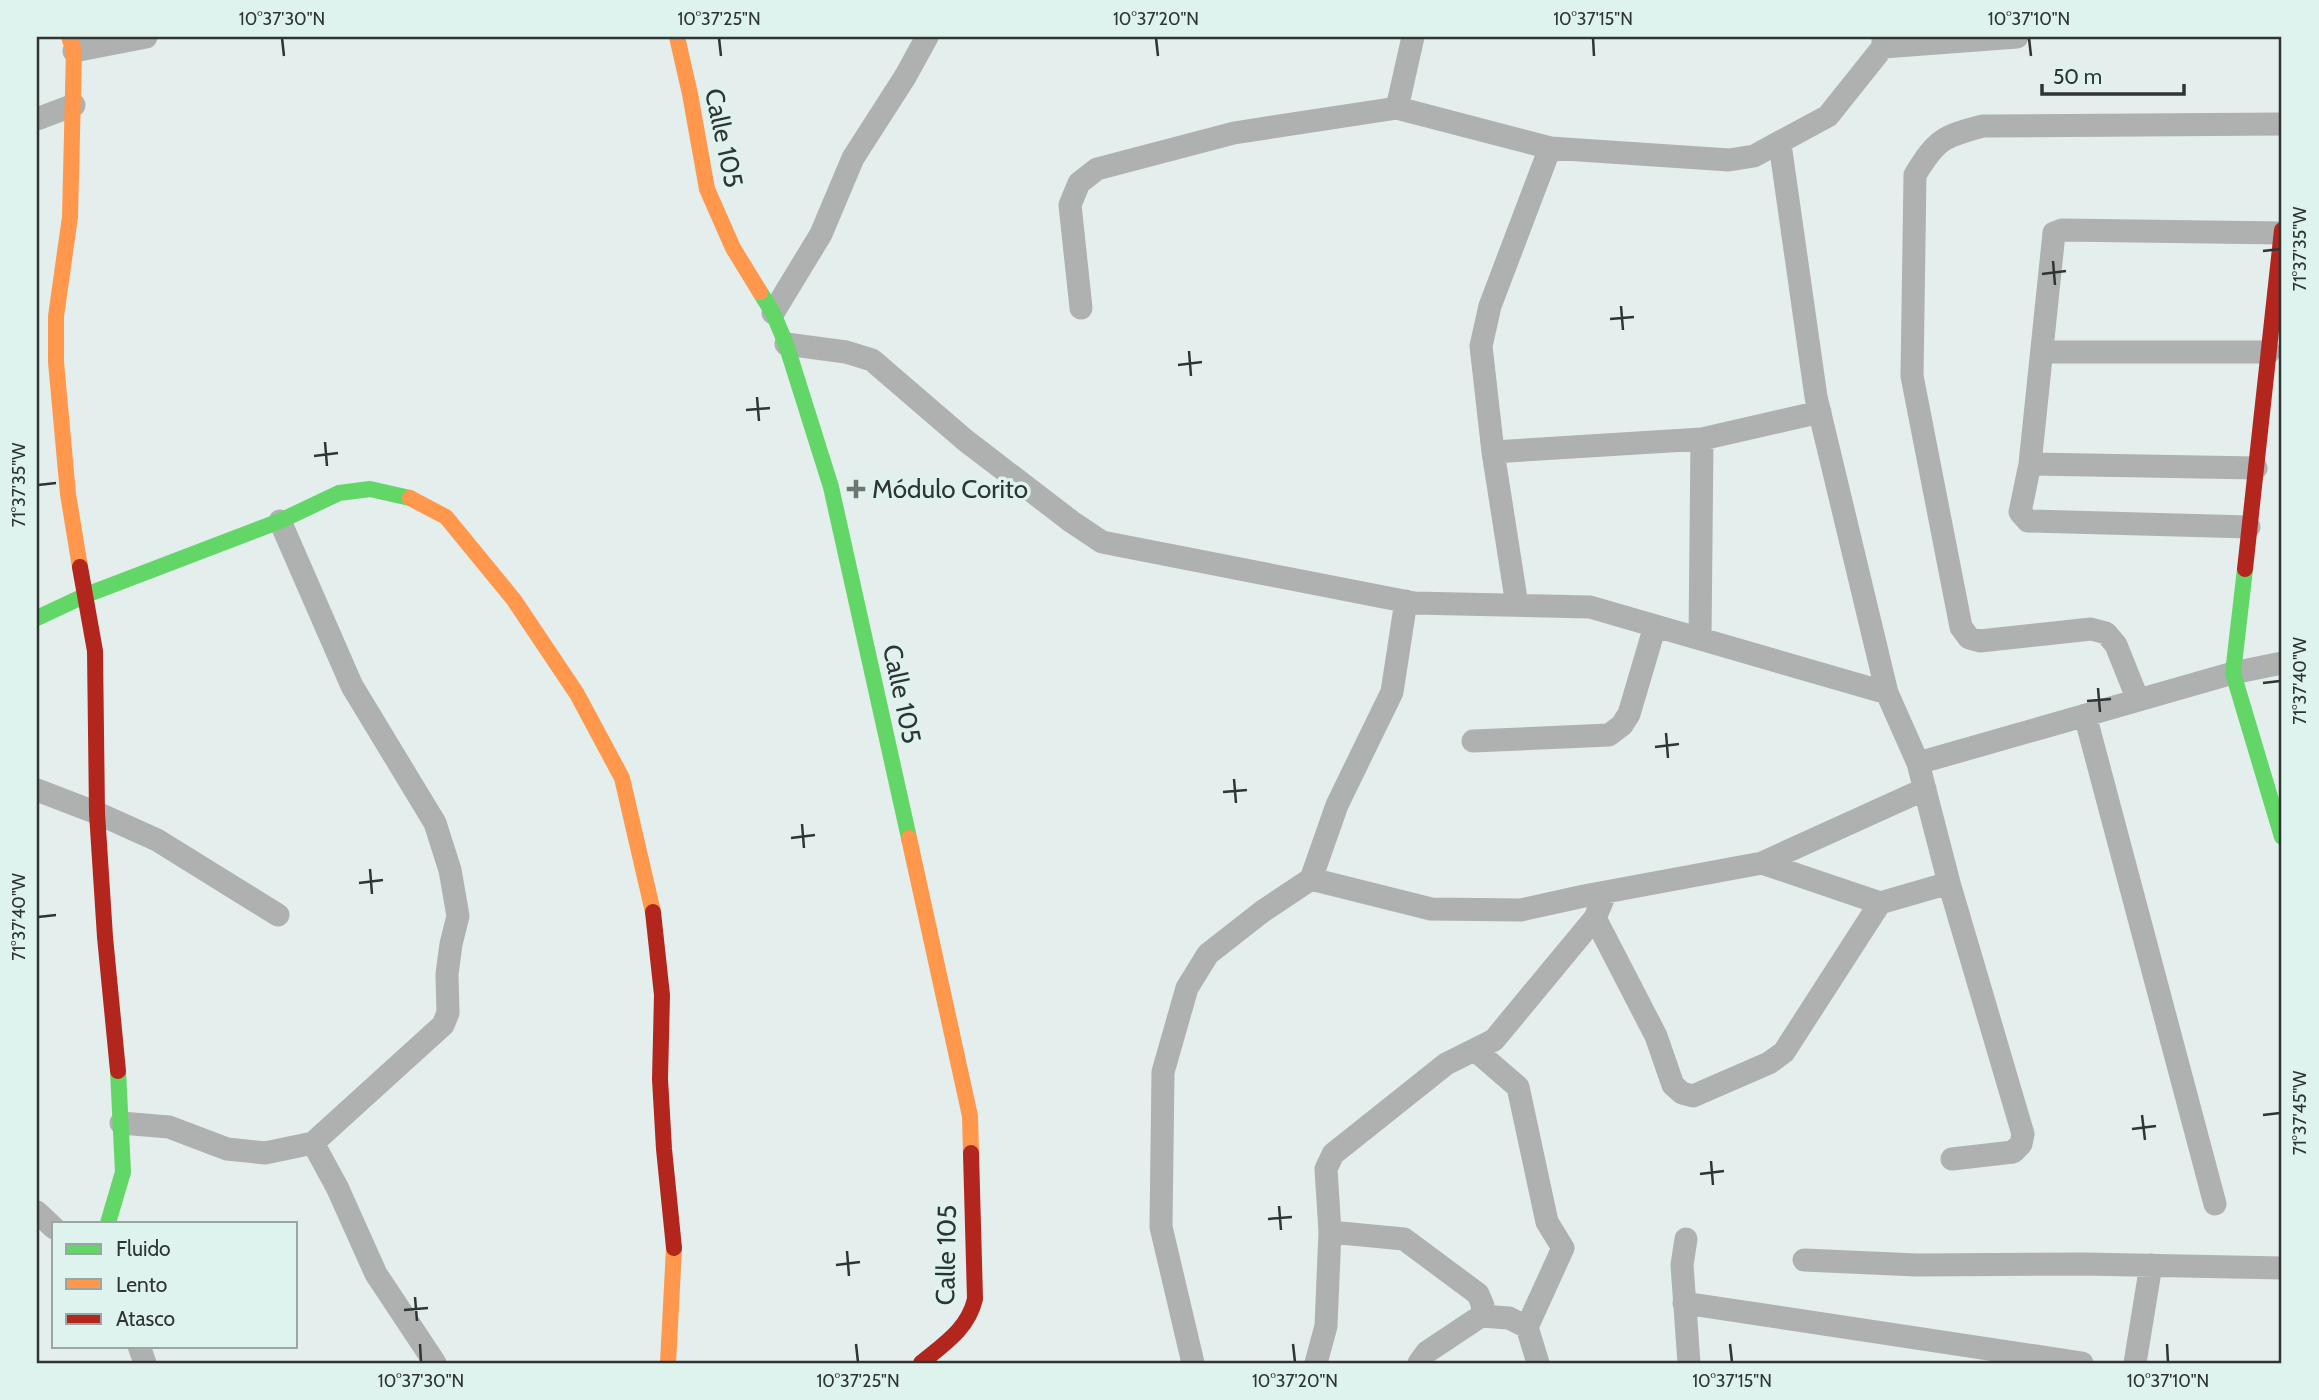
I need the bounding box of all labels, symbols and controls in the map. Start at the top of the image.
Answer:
text: 10°37'30"N [239,8,325,30]
text: 10°37'25"N [677,8,761,30]
text: 10°37'20"N [1113,8,1199,30]
text: 10°37'15"N [1553,8,1633,30]
text: 10°37'10"N [1988,8,2070,30]
scale bar [2042,52,2184,96]
text: 50 m [2053,64,2102,89]
street label: Calle 105 [698,86,750,190]
text: 71°37'35"W [2289,207,2311,291]
text: 71°37'35"W [8,443,30,527]
place label: Módulo Corito [872,473,1028,505]
marker: Módulo Corito [846,479,866,499]
text: 71°37'40"W [2289,637,2311,725]
street label: Calle 105 [876,642,928,746]
text: 71°37'40"W [8,873,30,961]
text: 71°37'45"W [2289,1071,2311,1155]
street label: Calle 105 [929,1204,963,1306]
legend [52,1222,298,1348]
text: Fluido [116,1236,171,1261]
text: Lento [116,1272,167,1297]
text: Atasco [116,1306,175,1331]
text: 10°37'30"N [378,1370,464,1392]
text: 10°37'25"N [816,1370,900,1392]
text: 10°37'20"N [1252,1370,1338,1392]
text: 10°37'15"N [1692,1370,1772,1392]
text: 10°37'10"N [2127,1370,2209,1392]

